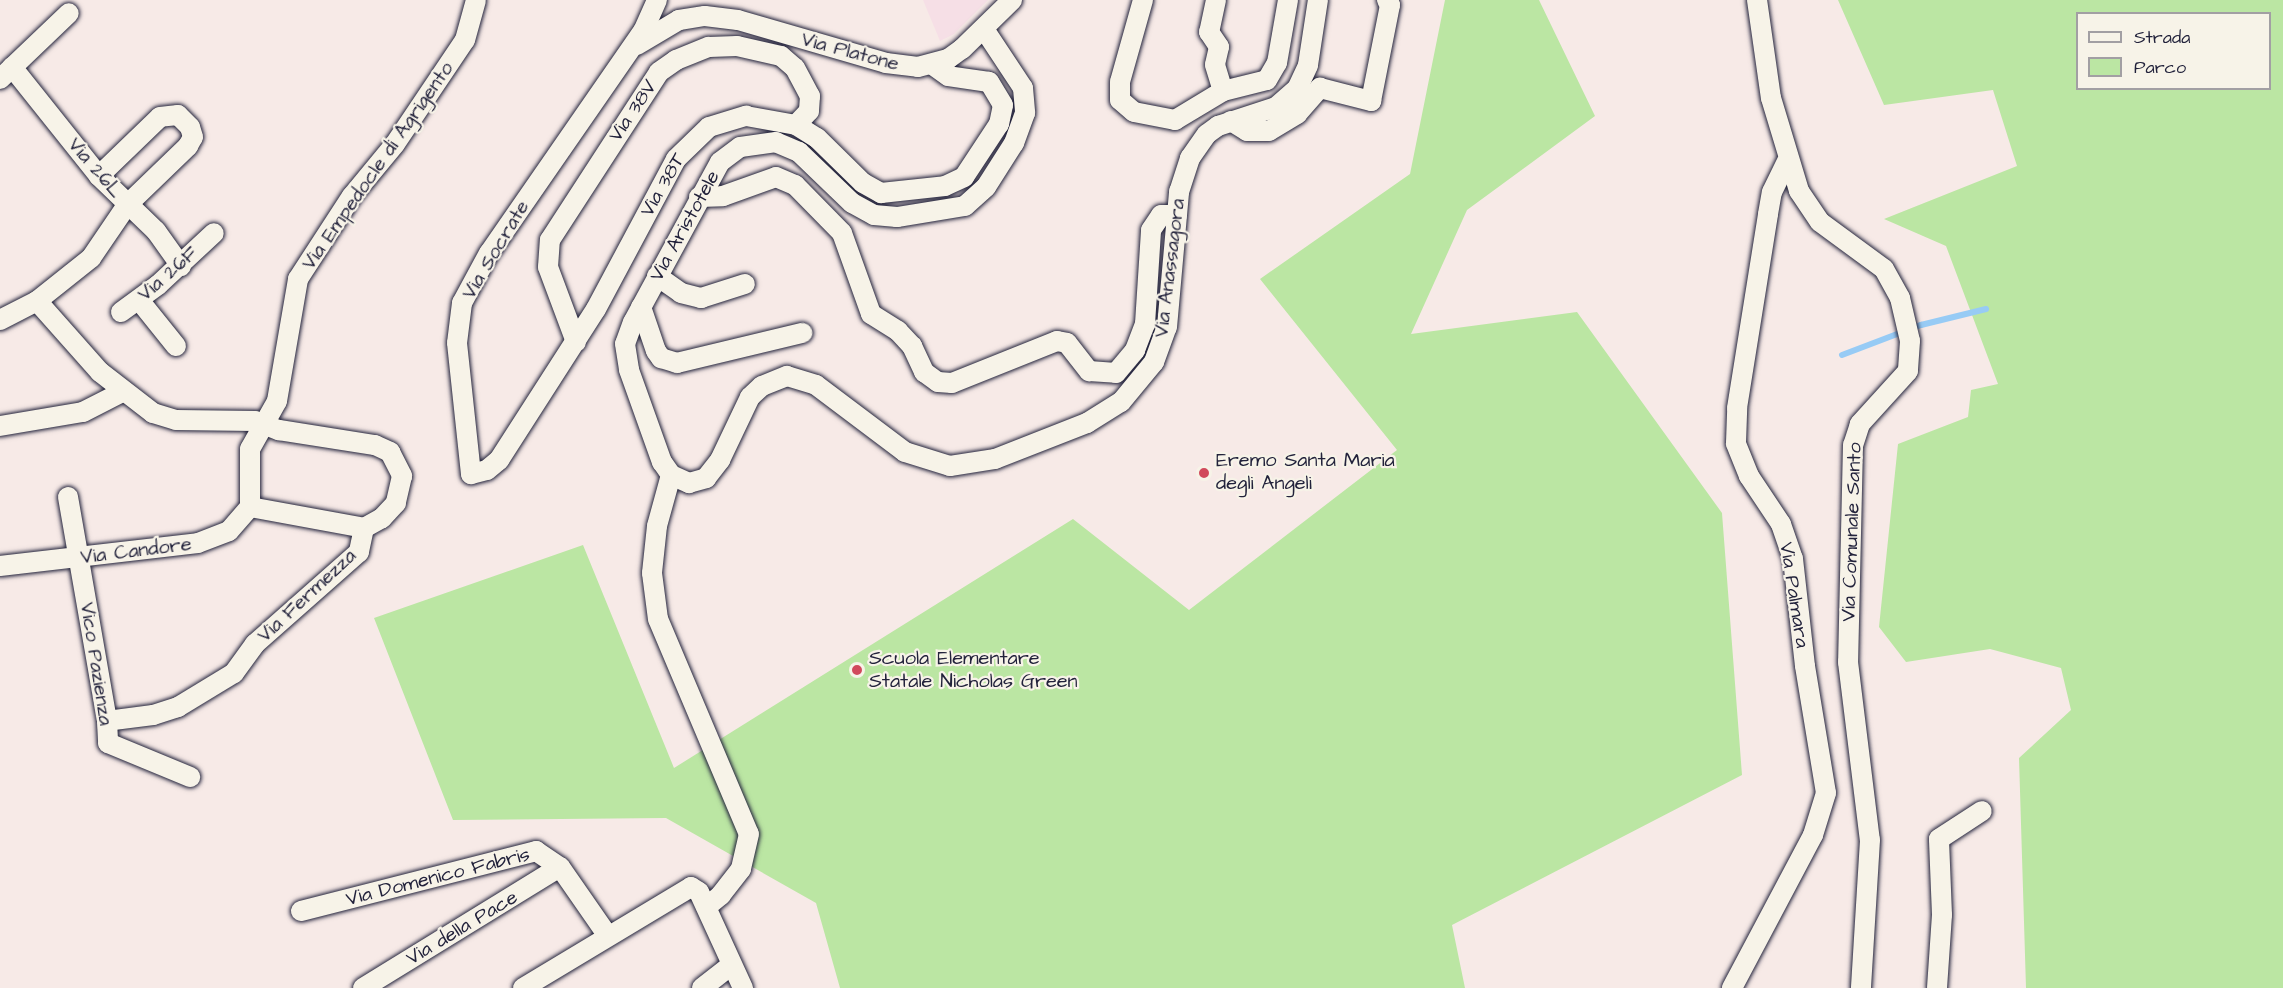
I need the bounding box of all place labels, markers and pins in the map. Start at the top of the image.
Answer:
place label: Eremo Santa Maria degli Angeli [1216,449,1395,496]
marker: Eremo Santa Maria degli Angeli [1197,466,1211,480]
place label: Scuola Elementare Statale Nicholas Green [869,646,1078,693]
marker: Scuola Elementare Statale Nicholas Green [850,663,864,677]

